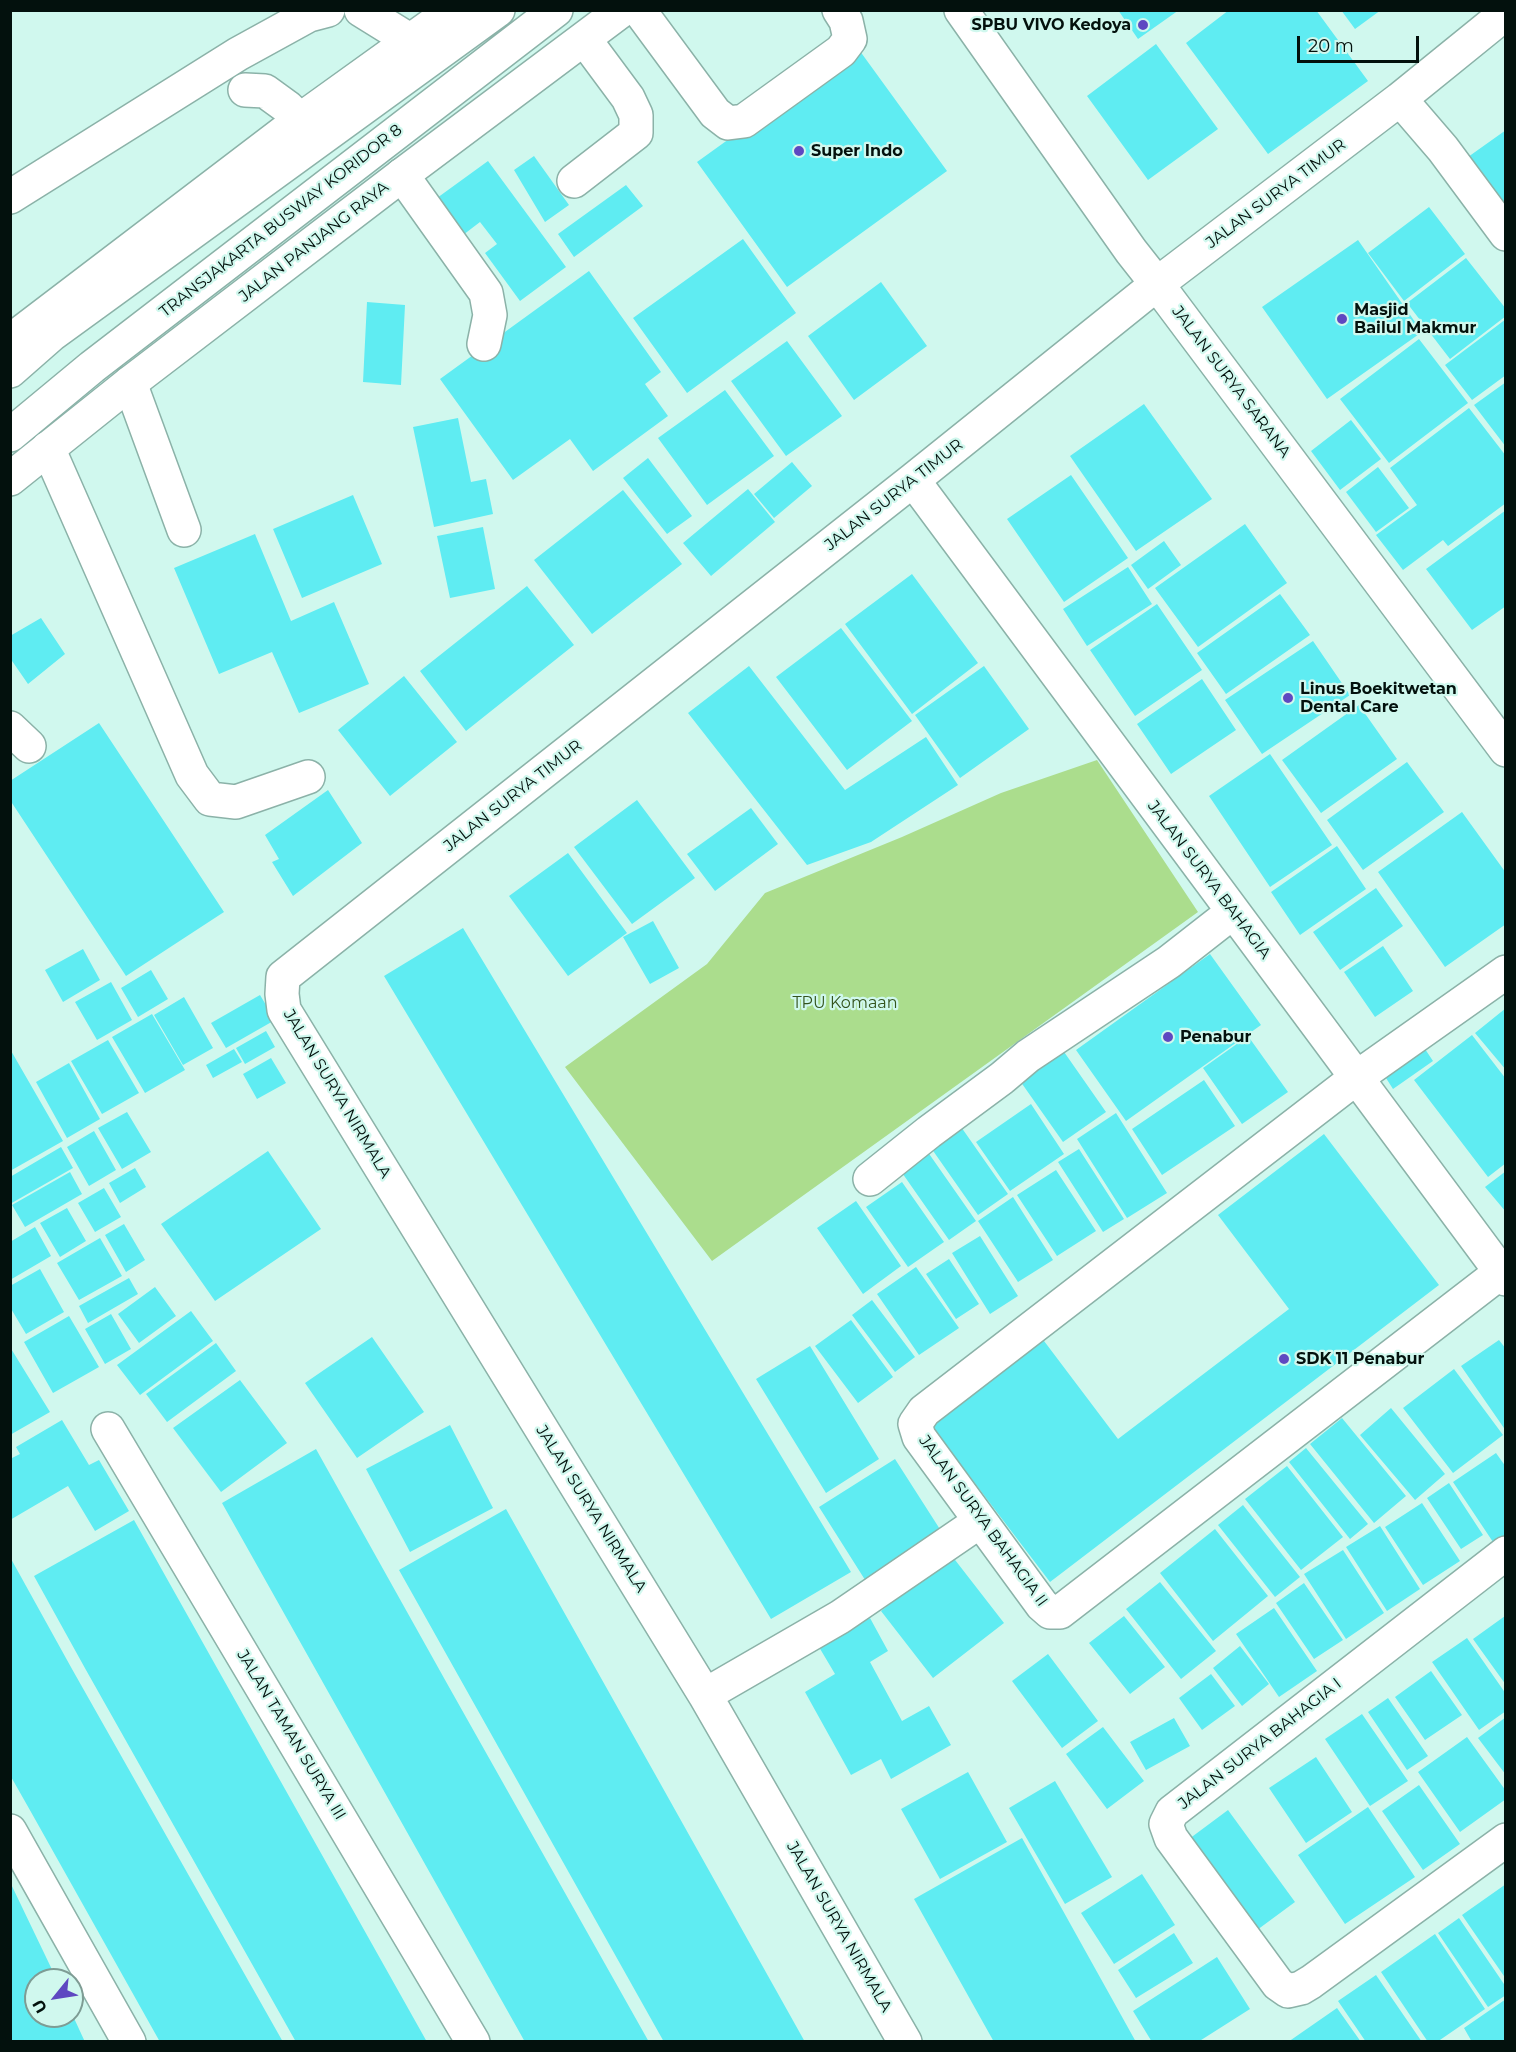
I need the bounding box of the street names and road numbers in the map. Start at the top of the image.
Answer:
street label: TRANSJAKARTA BUSWAY KORIDOR 8 [156,120,406,322]
street label: JALAN SURYA TIMUR [1202,135,1350,253]
street label: JALAN PANJANG RAYA [235,178,393,306]
street label: JALAN SURYA SARANA [1168,302,1294,462]
street label: JALAN SURYA TIMUR [821,435,967,555]
street label: JALAN SURYA TIMUR [440,736,586,856]
street label: JALAN SURYA BAHAGIA [1143,797,1275,963]
street label: JALAN SURYA NIRMALA [279,1006,395,1182]
street label: JALAN SURYA NIRMALA [532,1422,650,1596]
street label: JALAN SURYA BAHAGIA II [914,1432,1052,1610]
street label: JALAN TAMAN SURYA III [233,1647,349,1823]
street label: JALAN SURYA BAHAGIA I [1175,1674,1345,1814]
street label: JALAN SURYA NIRMALA [782,1838,896,2016]

